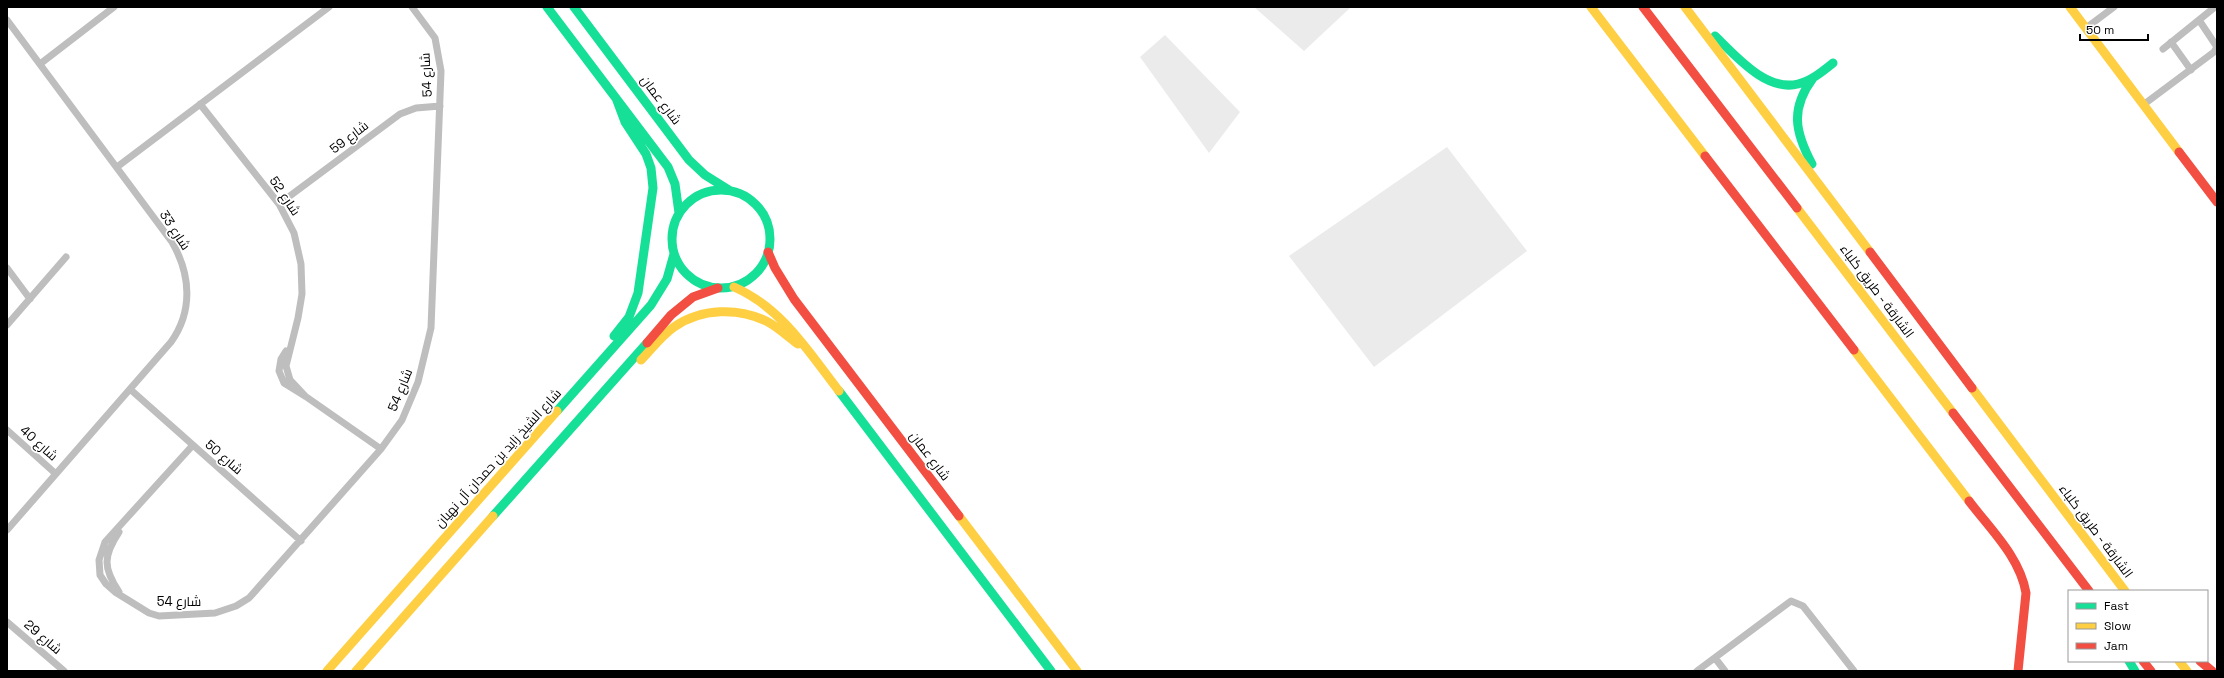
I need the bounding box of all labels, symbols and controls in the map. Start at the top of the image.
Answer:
scale bar [2080,16,2148,42]
text: 50 m [2086,22,2114,38]
street label: شارع 54 [416,52,436,98]
street label: شارع عمان [637,72,685,128]
street label: شارع 59 [326,117,372,157]
street label: شارع 52 [266,173,304,219]
street label: شارع 33 [156,207,194,253]
street label: الشارقة - طريق كلباء [1836,241,1918,341]
street label: شارع 54 [384,366,416,414]
street label: شارع الشيخ زايد بن حمدان آل نهيان [431,385,565,531]
street label: شارع 40 [17,422,61,464]
street label: شارع عمان [906,428,954,484]
street label: شارع 50 [202,436,246,478]
street label: الشارقة - طريق كلباء [2055,481,2137,581]
legend [2068,590,2208,662]
street label: شارع 54 [157,593,201,610]
text: Fast [2104,598,2129,614]
street label: شارع 29 [21,616,65,658]
text: Slow [2104,618,2131,634]
text: Jam [2104,638,2128,654]

